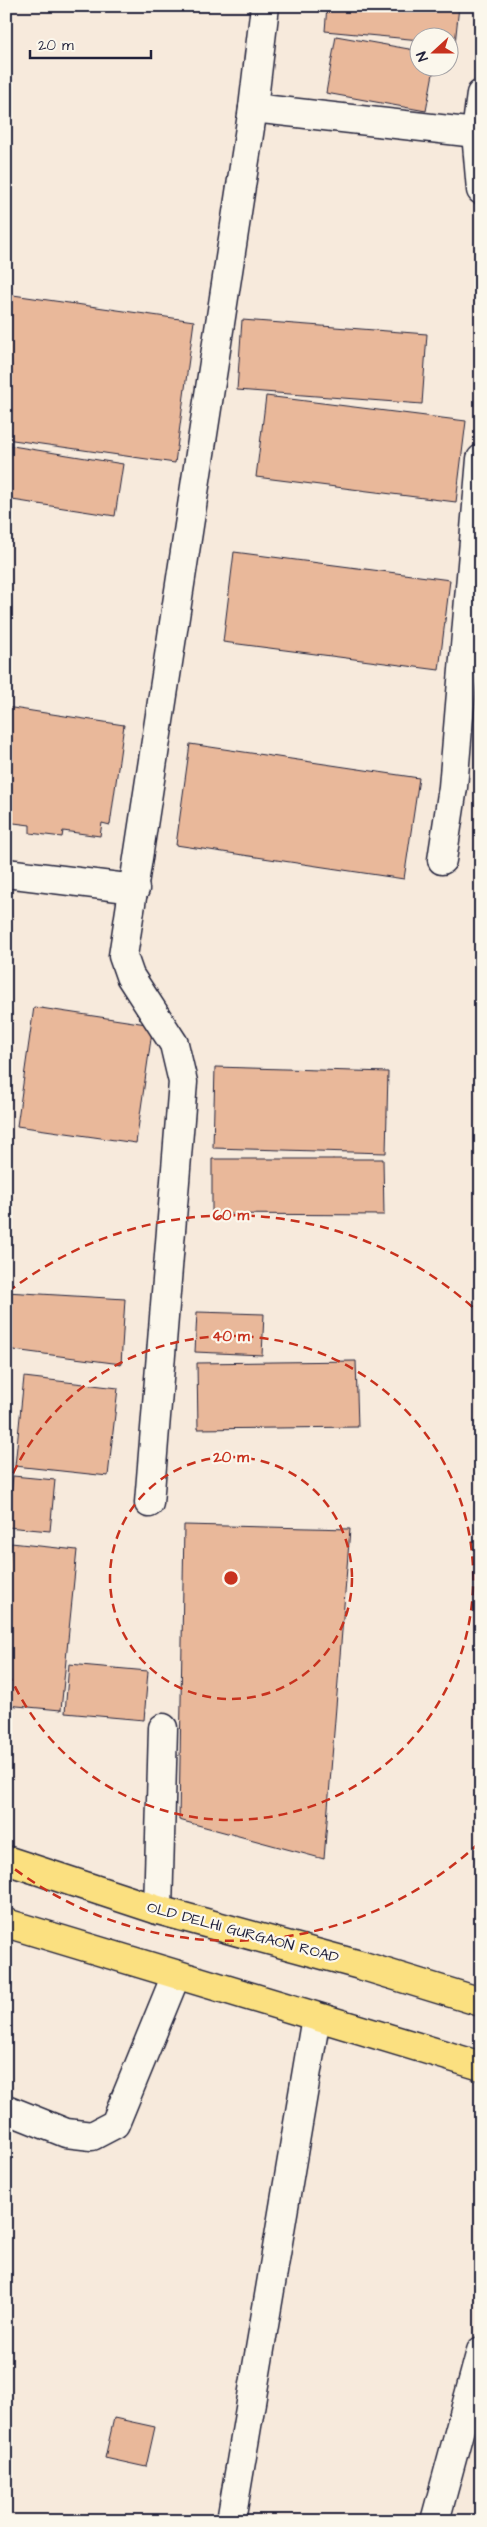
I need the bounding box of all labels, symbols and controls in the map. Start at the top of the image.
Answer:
scale bar [30,28,151,60]
north arrow [410,28,460,78]
text: 20 m [38,35,74,56]
text: N [412,48,434,64]
text: 60 m [213,1205,250,1226]
text: 40 m [212,1326,250,1347]
text: 20 m [212,1447,249,1468]
centre of rings [222,1569,240,1587]
street label: OLD DELHI GURGAON ROAD [145,1897,341,1968]

